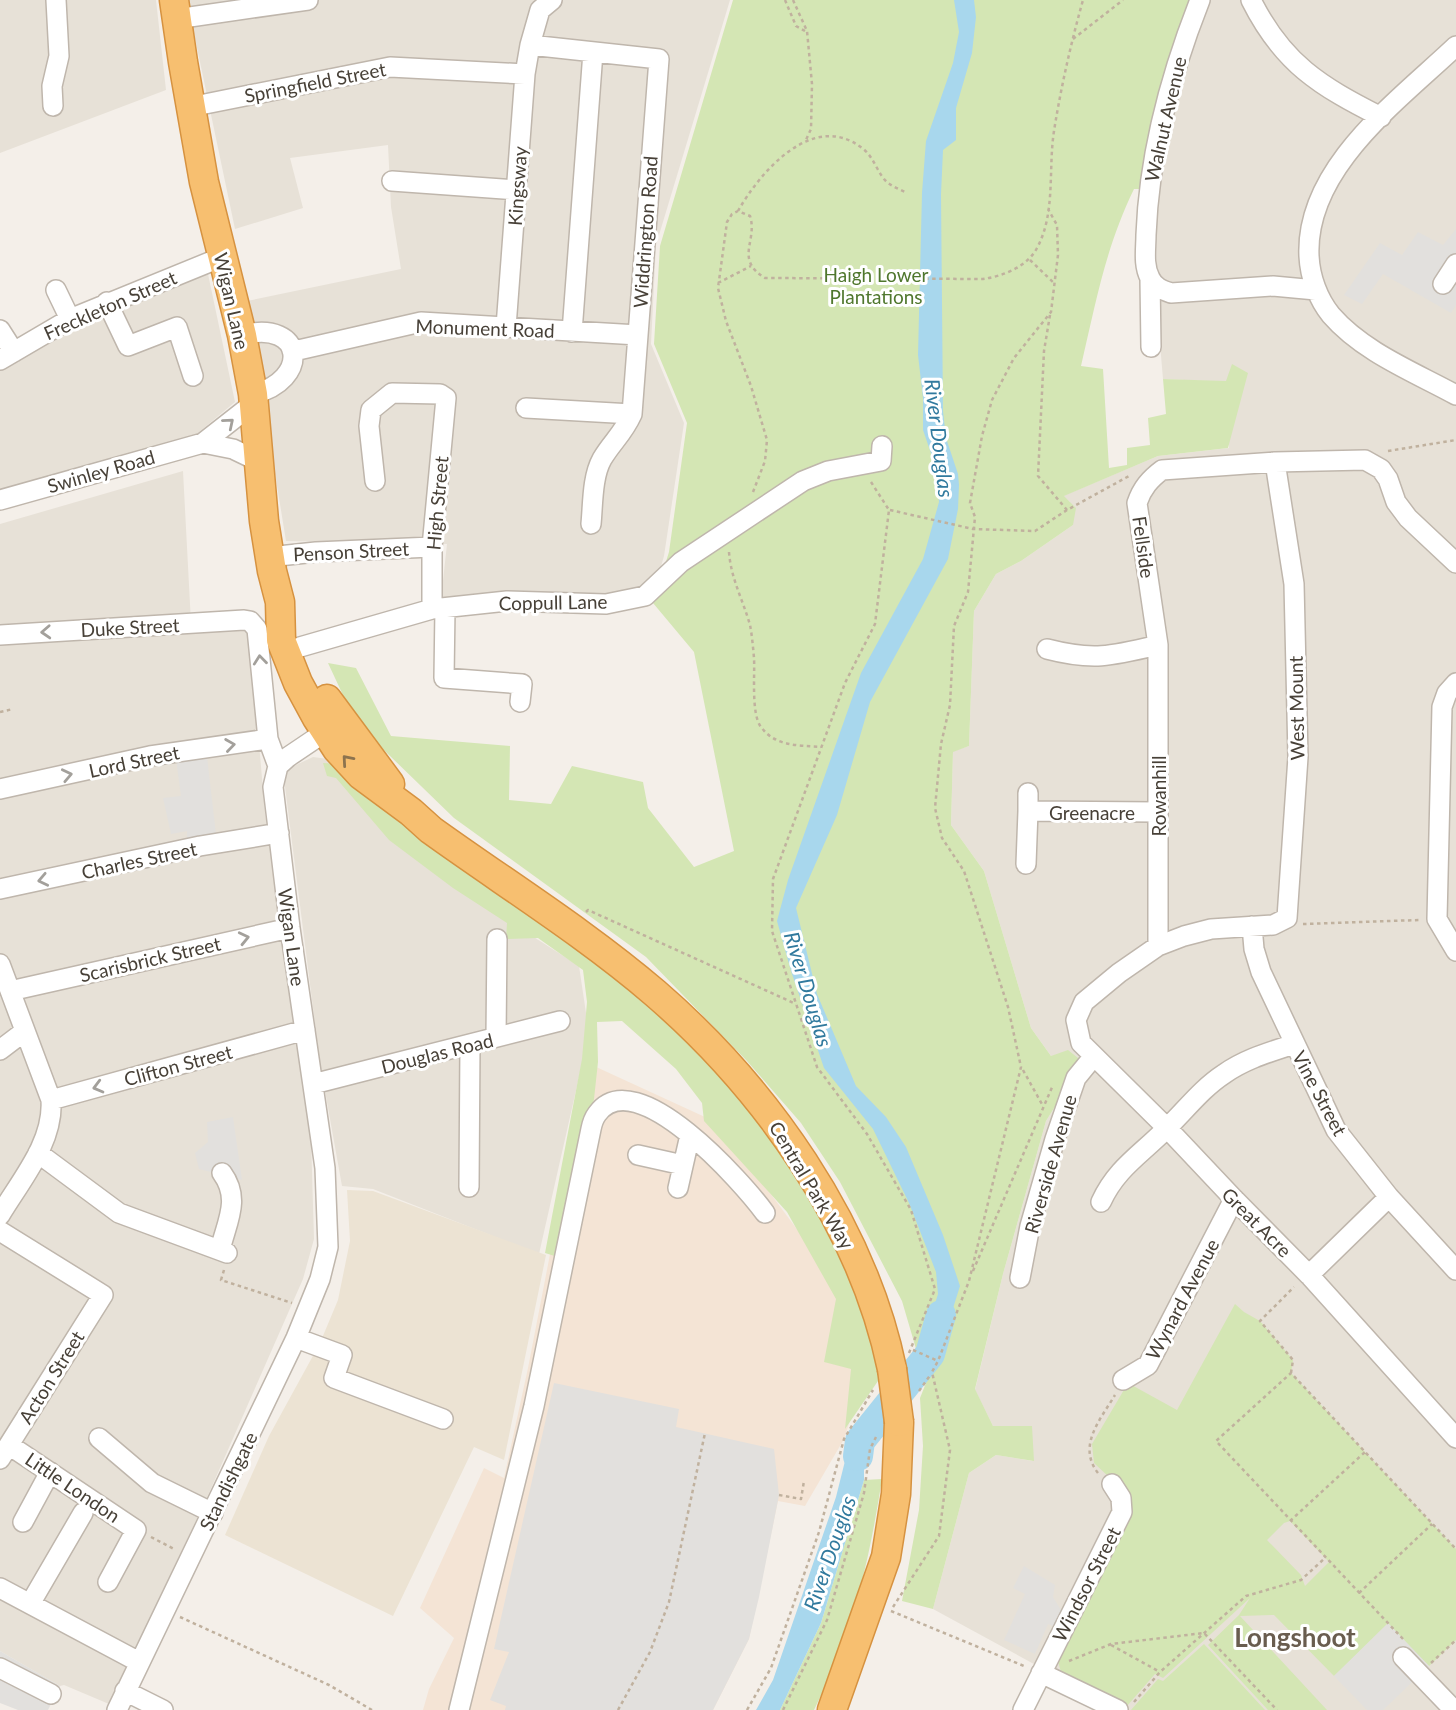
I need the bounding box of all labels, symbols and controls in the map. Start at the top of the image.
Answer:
street label: Walnut Avenue [1139,54,1191,184]
street label: Springfield Street [242,57,388,107]
street label: Kingsway [503,145,531,227]
street label: Widdrington Road [628,155,662,309]
street label: Wigan Lane [210,250,254,352]
park label: Haigh Lower Plantations [823,263,929,308]
street label: Freckleton Street [40,265,180,345]
street label: Monument Road [415,314,555,342]
water label: River Douglas [920,377,960,499]
one-way arrow [221,419,233,432]
street label: Swinley Road [45,445,157,497]
street label: High Street [421,455,453,551]
street label: Fellside [1128,515,1160,579]
street label: Penson Street [292,536,410,566]
street label: Coppull Lane [498,590,608,614]
street label: Duke Street [80,613,180,641]
one-way arrow [40,624,51,639]
one-way arrow [253,654,268,665]
street label: West Mount [1284,655,1308,760]
one-way arrow [224,737,236,752]
street label: Lord Street [87,740,182,782]
one-way arrow [342,755,355,768]
street label: Rowanhill [1147,756,1170,836]
one-way arrow [61,768,73,783]
street label: Greenacre [1049,801,1135,824]
street label: Charles Street [79,837,199,883]
one-way arrow [37,872,49,886]
street label: Wigan Lane [274,886,310,988]
water label: River Douglas [780,928,838,1050]
street label: Scarisbrick Street [77,932,223,986]
one-way arrow [238,932,250,947]
street label: Douglas Road [379,1028,495,1078]
street label: Clifton Street [121,1039,235,1090]
street label: Vine Street [1288,1047,1352,1140]
one-way arrow [92,1079,104,1093]
street label: Riverside Avenue [1019,1092,1081,1236]
street label: Central Park Way [765,1117,859,1253]
street label: Great Acre [1217,1182,1297,1262]
street label: Wynard Avenue [1140,1235,1224,1363]
street label: Acton Street [14,1326,89,1427]
street label: Standishgate [194,1428,262,1534]
street label: Little London [21,1447,125,1527]
water label: River Douglas [798,1493,860,1613]
street label: Windsor Street [1047,1523,1125,1645]
district label: Longshoot [1234,1621,1356,1653]

